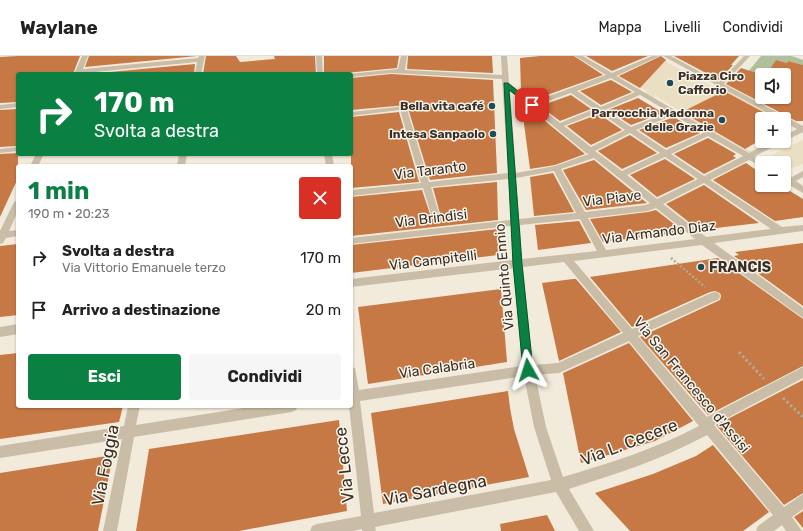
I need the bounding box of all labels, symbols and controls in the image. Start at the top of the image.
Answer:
text: Waylane [20,16,98,39]
text: Mappa [598,19,642,36]
text: Livelli [664,19,701,36]
text: Condividi [723,19,783,36]
map controls [755,68,791,192]
button: sound [755,68,791,104]
place label: Piazza Ciro Cafforio [678,69,744,97]
marker: Piazza Ciro Cafforio [665,78,675,88]
text: 170 m [94,86,175,119]
icon: right [28,88,80,140]
pin [515,88,549,122]
icon: arrive [521,94,543,116]
place label: Bella vita café [400,99,484,113]
marker: Bella vita café [487,101,497,111]
place label: Parrocchia Madonna delle Grazie [591,106,714,134]
button: + [755,112,791,148]
marker: Parrocchia Madonna delle Grazie [717,115,727,125]
text: Svolta a destra [94,120,219,142]
place label: Intesa Sanpaolo [389,127,485,141]
marker: Intesa Sanpaolo [488,129,498,139]
button: − [755,156,791,192]
street label: Via Taranto [393,158,467,183]
text: 1 min [28,177,89,205]
button: close [299,177,341,219]
street label: Via Piave [582,186,643,211]
text: 190 m · 20:23 [28,206,110,221]
street label: Via Brindisi [394,206,468,231]
street label: Via Armando Diaz [601,217,717,248]
street label: Via Quinto Ennio [491,223,518,331]
text: Svolta a destra [62,242,174,260]
icon: right [28,247,50,269]
street label: Via Campitelli [388,247,478,274]
text: 170 m [300,249,341,267]
place label: FRANCIS [709,259,771,276]
text: Via Vittorio Emanuele terzo [62,260,226,275]
marker: FRANCIS [696,262,706,272]
icon: arrive [28,299,50,321]
text: Arrivo a destinazione [62,301,220,319]
text: 20 m [306,301,341,319]
street label: Via San Francesco d'Assisi [630,314,753,456]
position arrow [507,349,549,391]
button: Esci [28,354,181,400]
button: Condividi [189,354,341,400]
street label: Via Calabria [398,355,476,382]
street label: Via L. Cecere [578,414,680,470]
street label: Via Foggia [87,423,123,507]
street label: Via Lecce [330,426,358,504]
street label: Via Sardegna [382,470,488,510]

